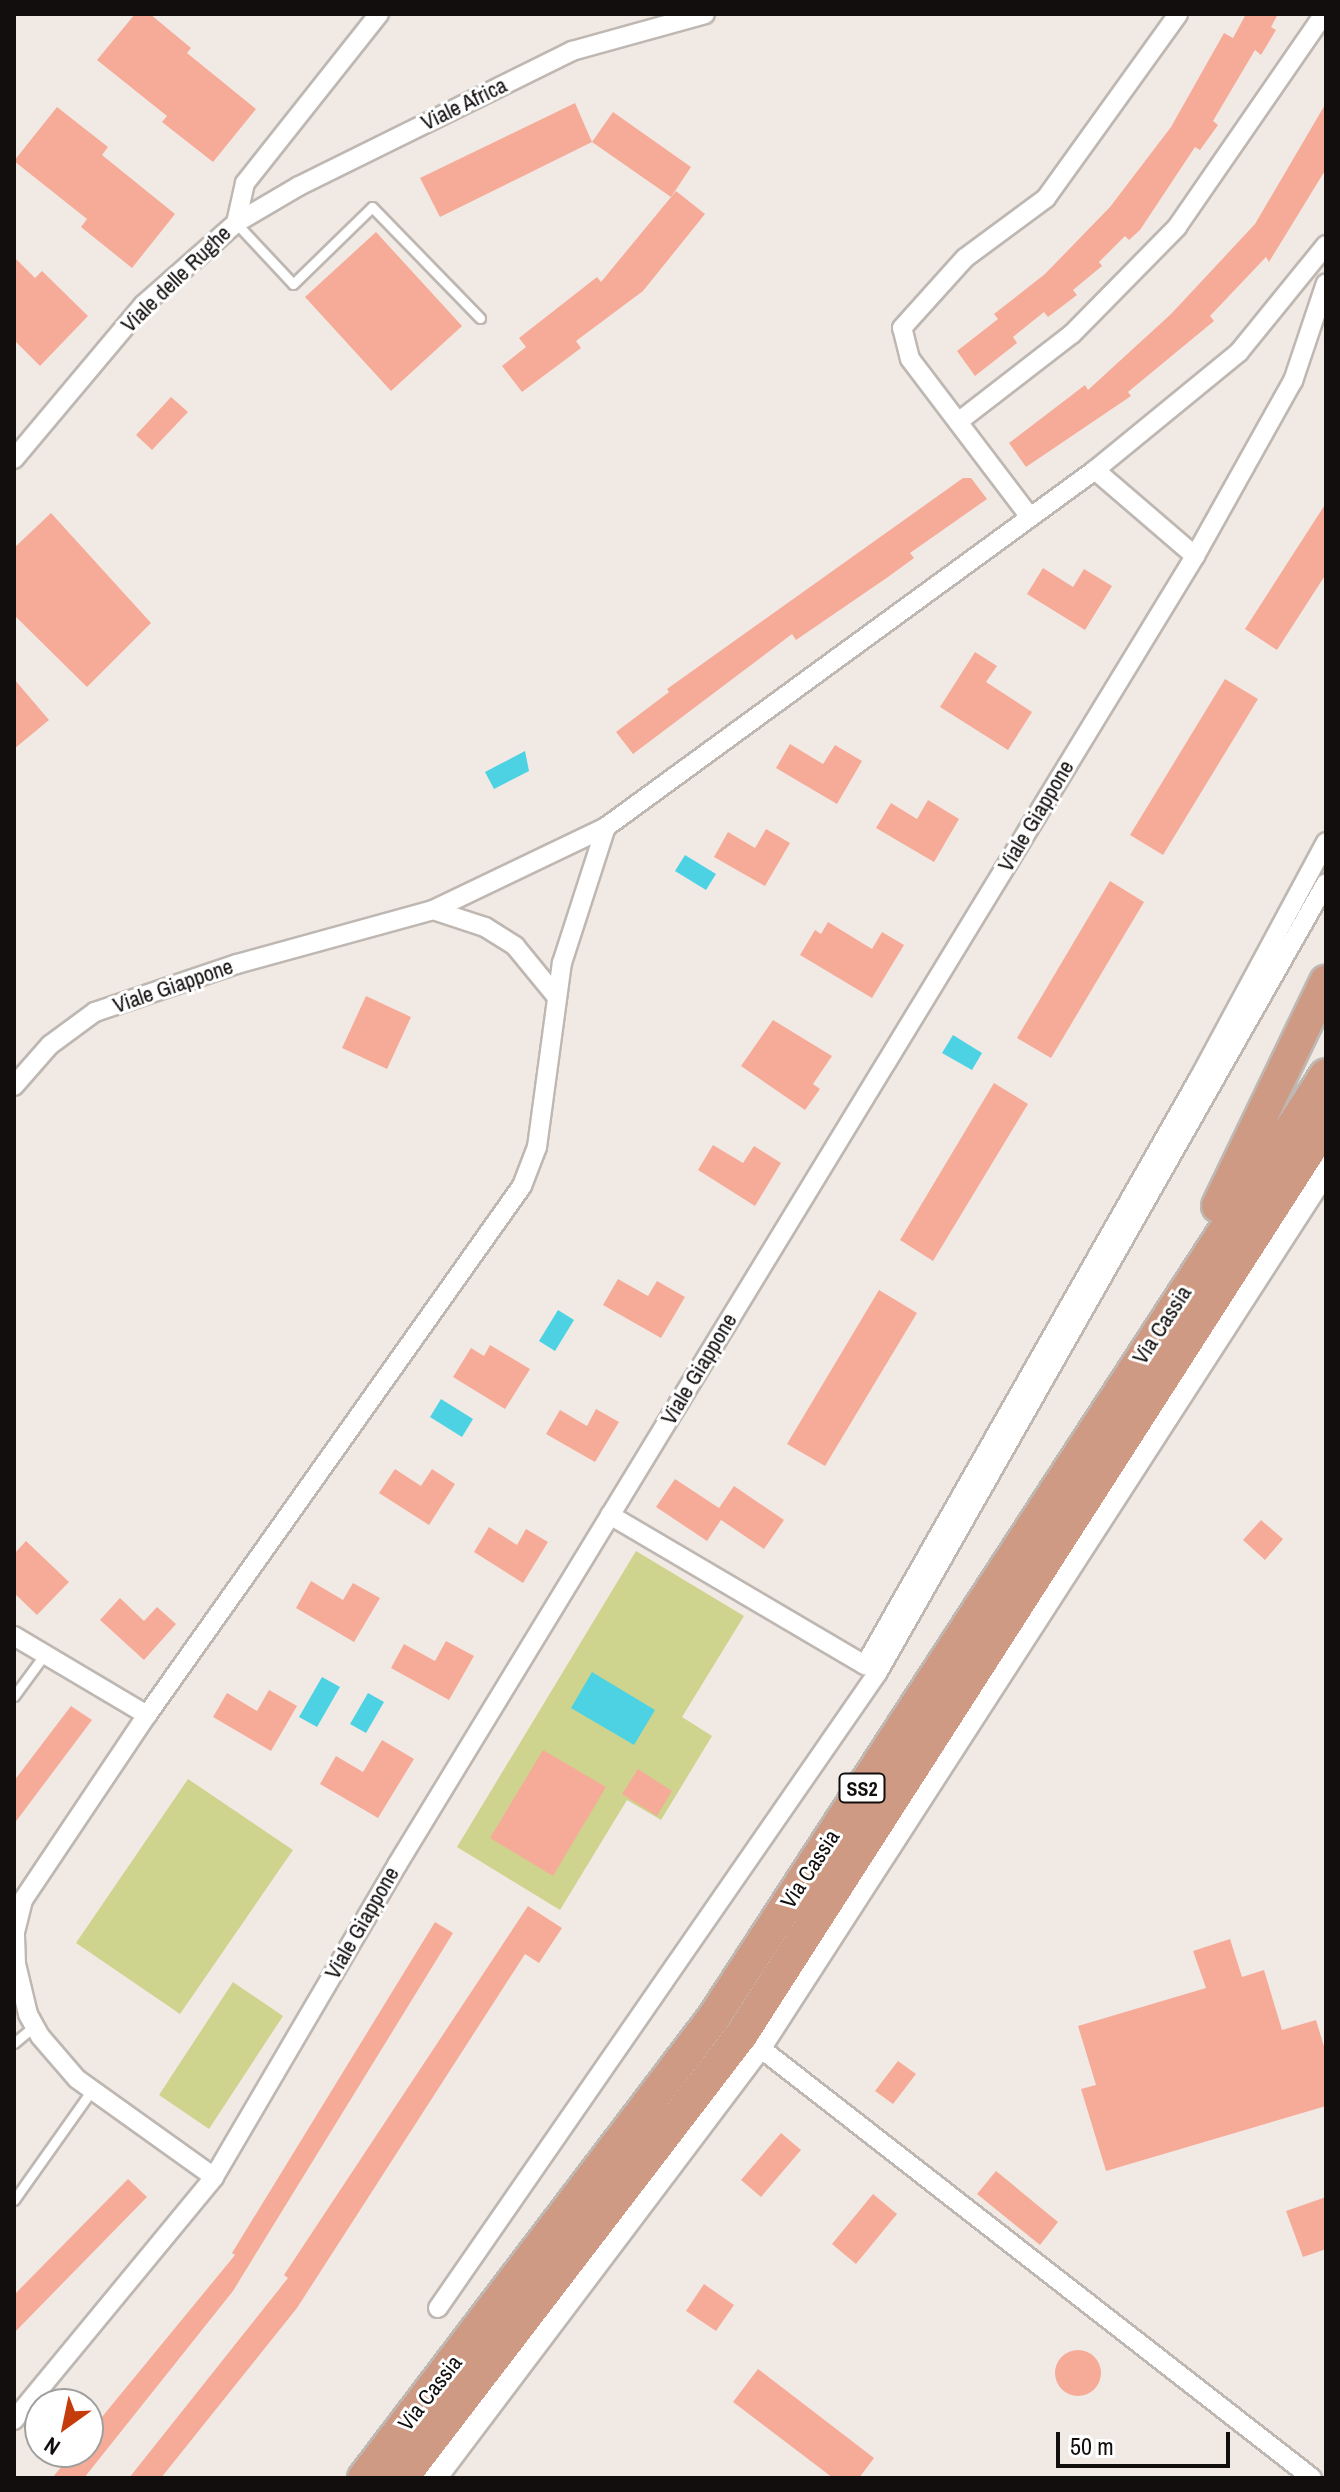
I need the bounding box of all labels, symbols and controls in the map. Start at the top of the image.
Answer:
street label: Viale Africa [416,72,512,136]
street label: Viale delle Rughe [116,220,236,338]
street label: Viale Giappone [992,756,1080,876]
street label: Viale Giappone [110,953,236,1019]
street label: Via Cassia [1127,1281,1197,1369]
street label: Viale Giappone [655,1309,743,1429]
road number: SS2 [838,1772,886,1804]
street label: Via Cassia [775,1825,845,1913]
street label: Viale Giappone [319,1862,405,1984]
street label: Via Cassia [393,2350,467,2436]
north arrow [24,2388,104,2468]
scale bar [1060,2416,1234,2466]
text: N [38,2430,66,2463]
text: 50 m [1070,2430,1114,2462]

